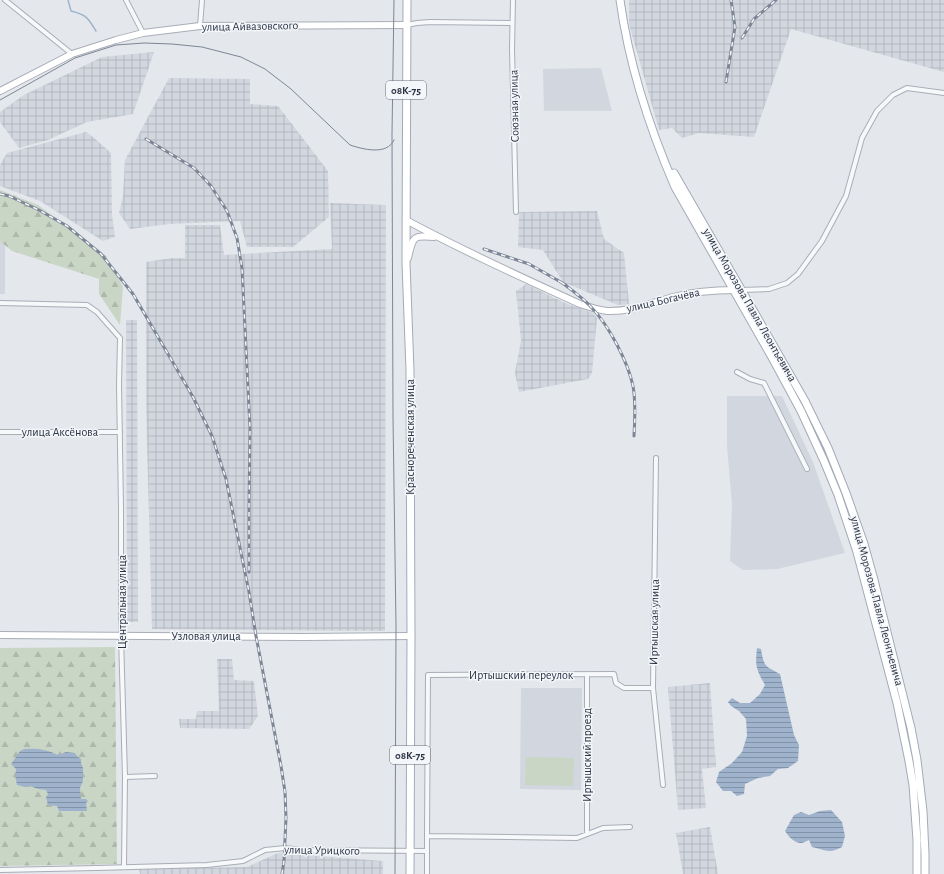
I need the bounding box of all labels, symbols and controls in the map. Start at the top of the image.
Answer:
street label: улица Айвазовского [201,19,298,34]
street label: Союзная улица [507,69,522,143]
road number: 08К-75 [386,81,426,99]
street label: улица Морозова Павла Леонтьевича [700,225,799,385]
street label: улица Богачёва [624,286,702,315]
street label: Краснореченская улица [404,379,417,495]
street label: улица Аксёнова [21,426,99,439]
street label: улица Морозова Павла Леонтьевича [847,514,906,688]
street label: Центральная улица [116,554,129,649]
street label: Иртышская улица [647,578,662,665]
street label: Узловая улица [171,630,241,643]
street label: Иртышский переулок [469,669,574,682]
street label: Иртышский проезд [581,708,593,802]
road number: 08К-75 [390,746,430,764]
street label: улица Урицкого [283,843,360,858]

